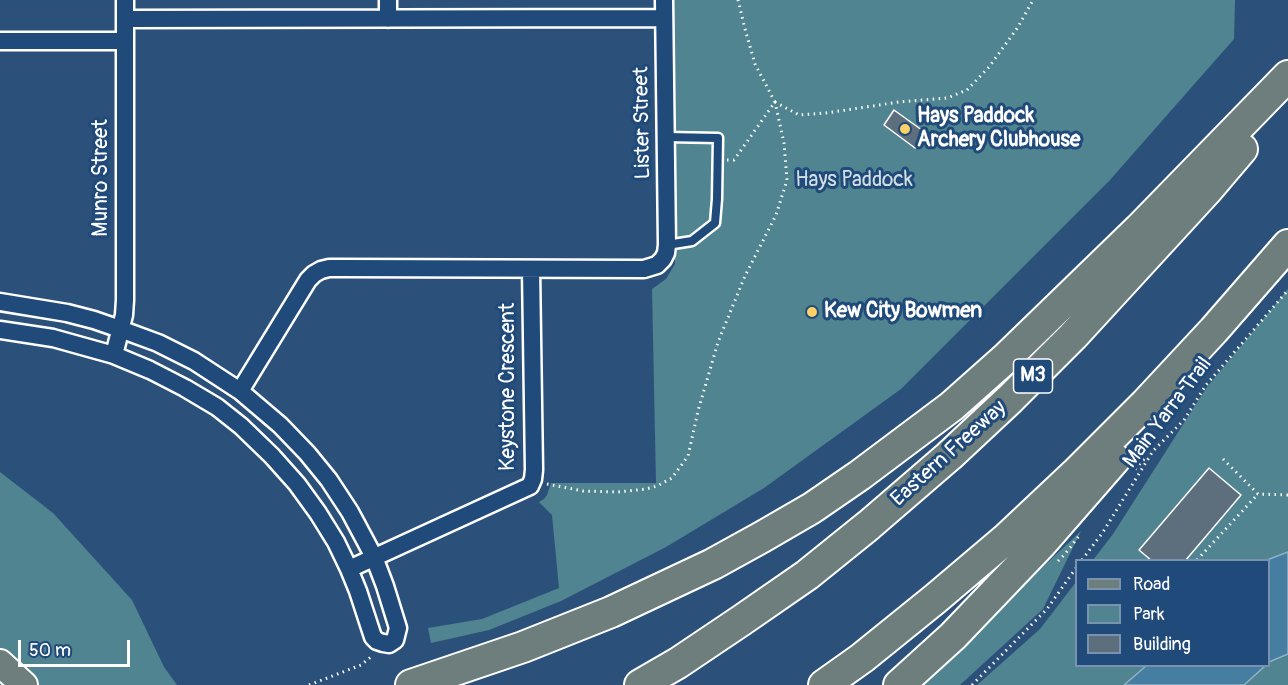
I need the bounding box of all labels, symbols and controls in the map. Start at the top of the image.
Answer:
street label: Lister Street [629,66,657,180]
place label: Hays Paddock Archery Clubhouse [917,104,1080,154]
street label: Munro Street [89,119,115,237]
marker: Hays Paddock Archery Clubhouse [898,122,912,136]
park label: Hays Paddock [795,168,913,194]
place label: Kew City Bowmen [824,299,982,325]
street label: Keystone Crescent [496,303,522,471]
marker: Kew City Bowmen [805,305,819,319]
street label: Main Yarra Trail [1118,353,1218,473]
road number: M3 [1014,359,1052,393]
street label: Eastern Freeway [886,396,1012,512]
legend [1075,559,1270,667]
text: Road [1133,573,1170,596]
text: Park [1133,603,1165,626]
scale bar [21,628,134,666]
text: Building [1133,633,1191,656]
text: 50 m [29,639,71,662]

